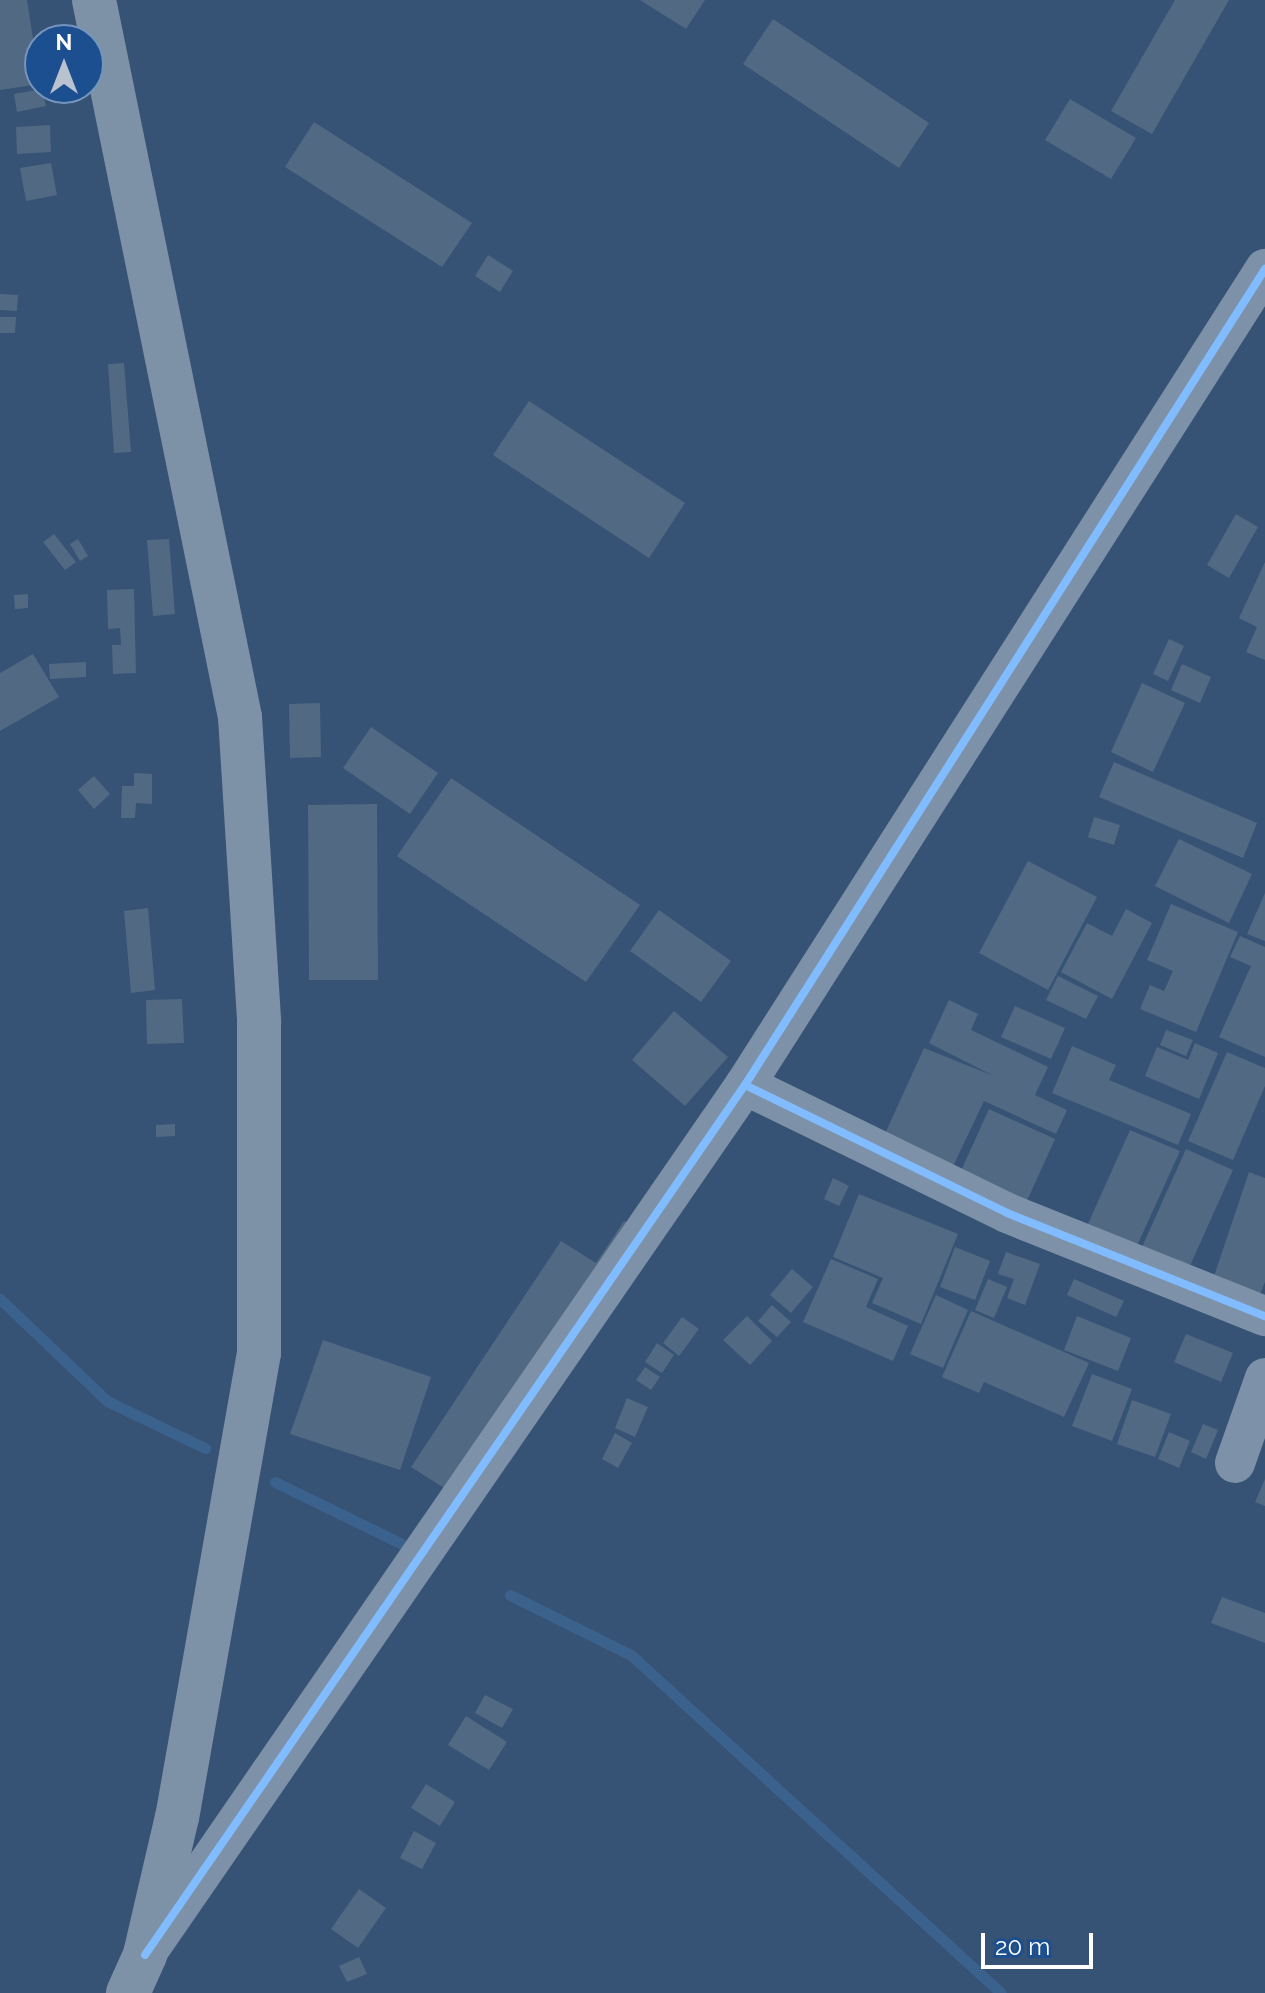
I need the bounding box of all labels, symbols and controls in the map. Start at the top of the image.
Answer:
north arrow [24,24,104,104]
text: N [56,29,72,55]
scale bar [985,1917,1097,1967]
text: 20 m [995,1932,1050,1961]

